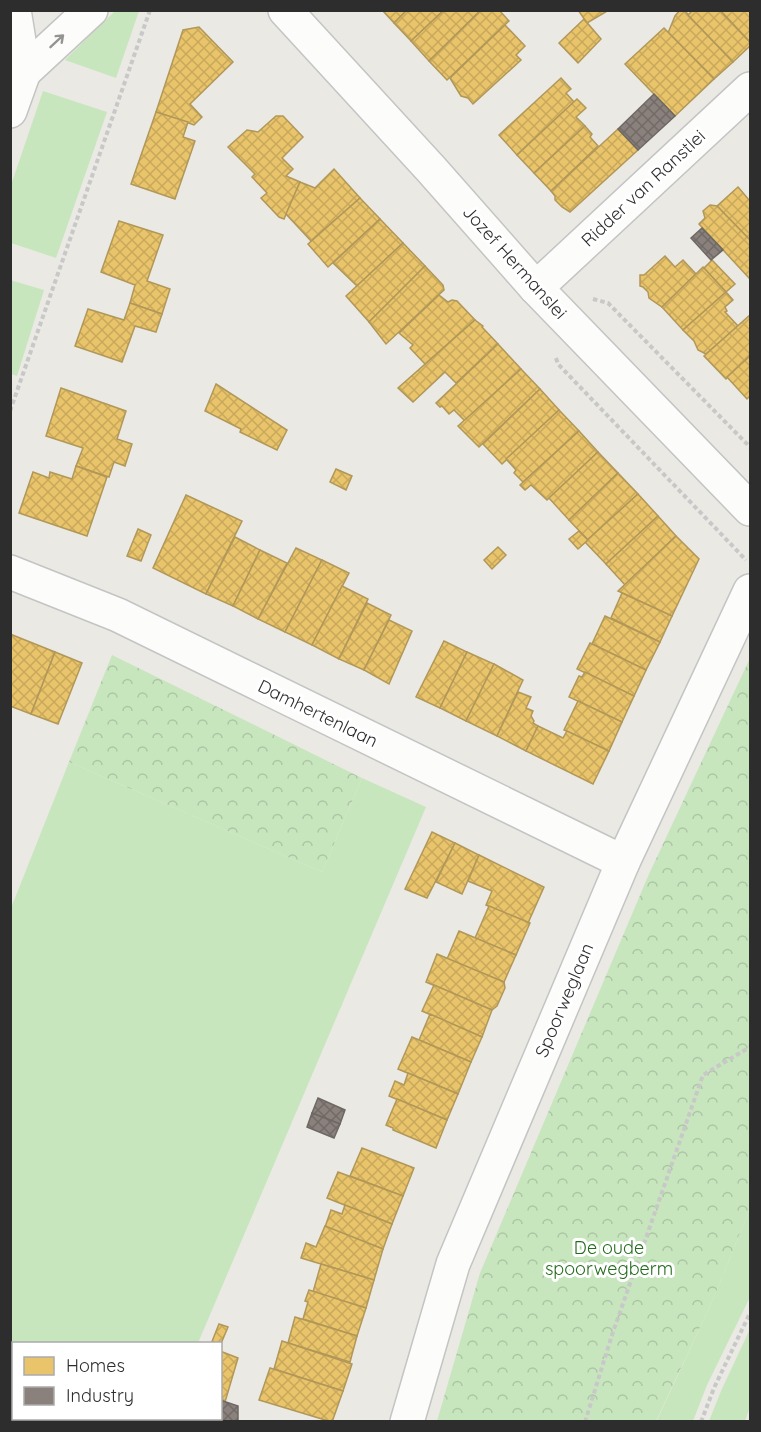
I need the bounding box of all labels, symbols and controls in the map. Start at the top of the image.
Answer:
one-way arrow [49,34,64,48]
street label: Ridder van Ranstlei [576,125,710,251]
street label: Jozef Hermanslei [458,200,572,324]
street label: Damhertenlaan [254,674,382,752]
street label: Spoorweglaan [530,939,598,1061]
park label: De oude spoorwegberm [545,1236,673,1280]
legend [12,1342,222,1420]
text: Homes [66,1354,125,1377]
text: Industry [66,1384,134,1407]

